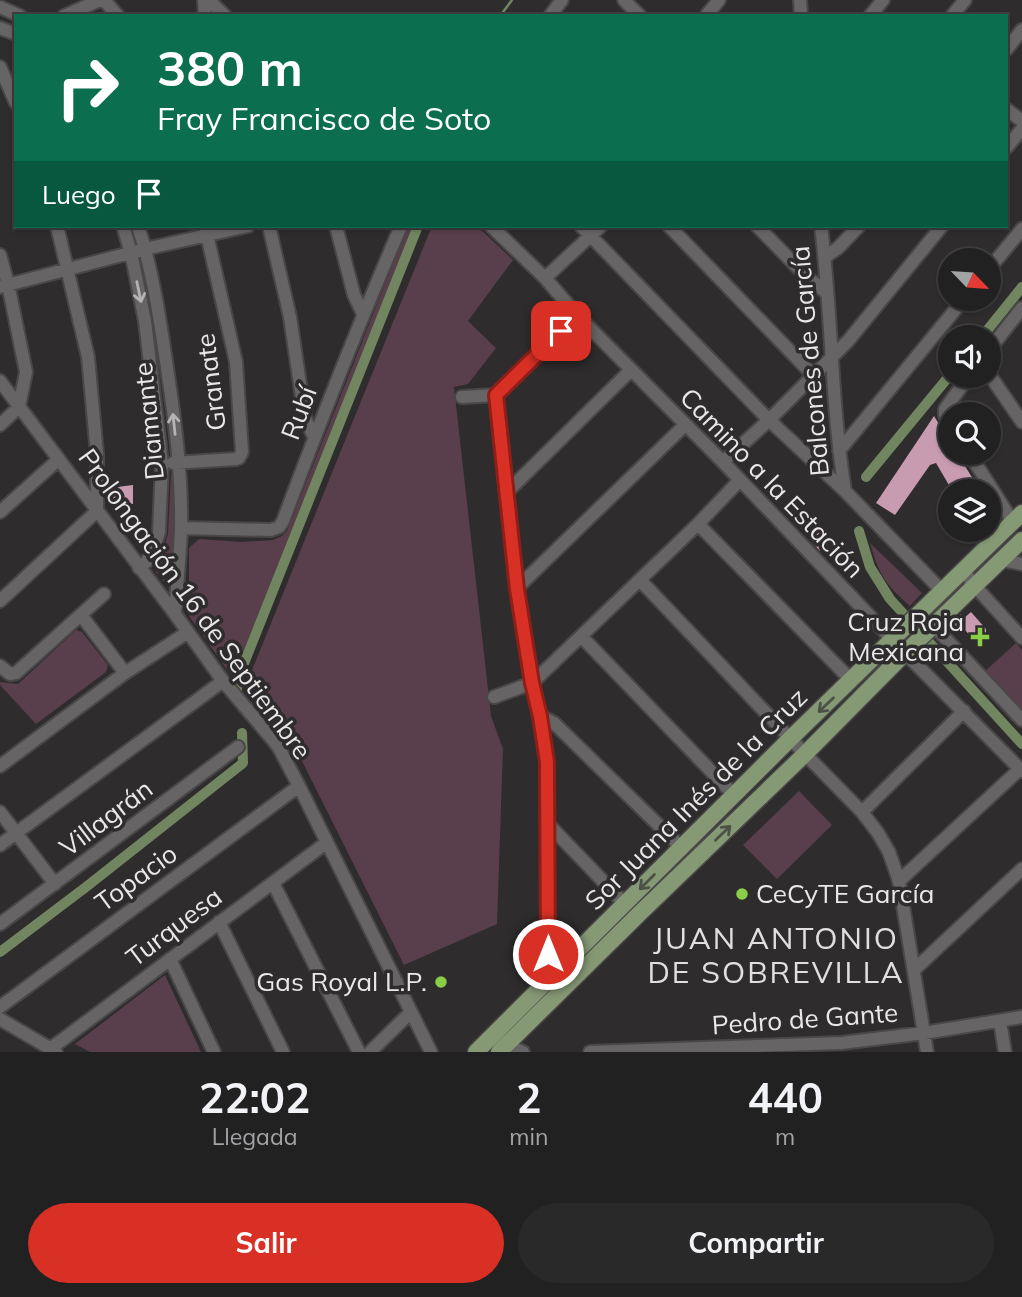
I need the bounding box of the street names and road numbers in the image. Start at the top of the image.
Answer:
street label: Balcones de García [783,245,836,478]
street label: Granate [188,331,233,433]
street label: Diamante [126,361,171,481]
street label: Rubí [273,380,324,444]
street label: Camino a la Estación [673,381,872,585]
street label: Prolongación 16 de Septiembre [72,442,319,765]
street label: Sor Juana Inés de la Cruz [578,681,814,917]
street label: Villagrán [53,772,159,863]
street label: Topacio [88,837,183,918]
street label: Turquesa [119,880,228,973]
street label: Pedro de Gante [711,996,899,1041]

